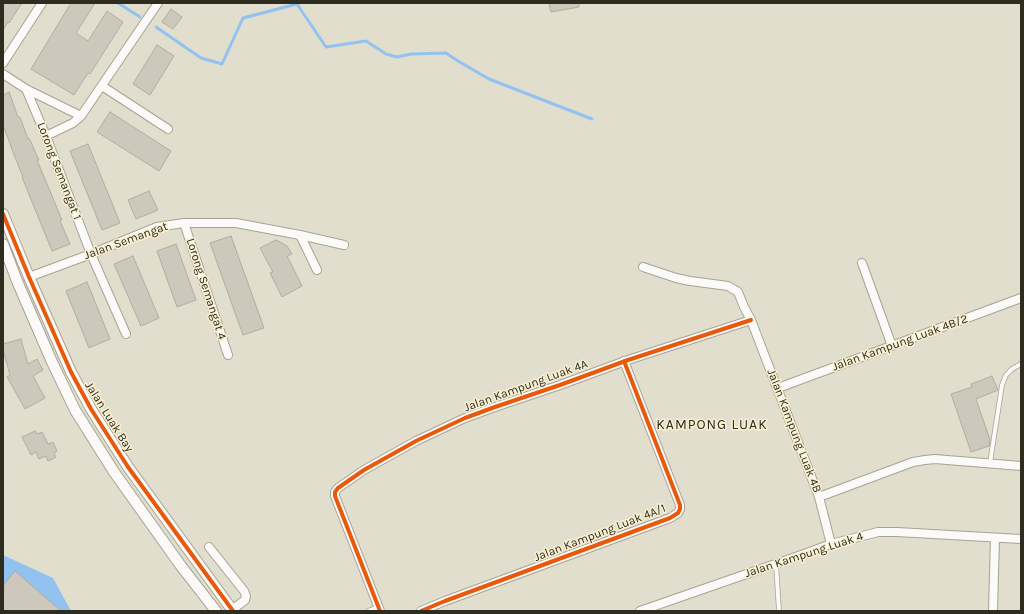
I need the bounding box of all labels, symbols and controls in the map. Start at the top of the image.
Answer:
street label: Lorong Semangat 1 [34,120,84,222]
street label: Jalan Semangat [82,219,170,263]
street label: Lorong Semangat 4 [183,236,229,342]
street label: Jalan Kampung Luak 4B/2 [830,312,970,374]
street label: Jalan Kampung Luak 4A [462,357,590,415]
street label: Jalan Kampung Luak 4B [764,367,824,495]
street label: Jalan Luak Bay [82,379,136,455]
district label: KAMPONG LUAK [656,417,768,433]
street label: Jalan Kampung Luak 4A/1 [532,501,668,565]
street label: Jalan Kampung Luak 4 [743,529,865,581]

